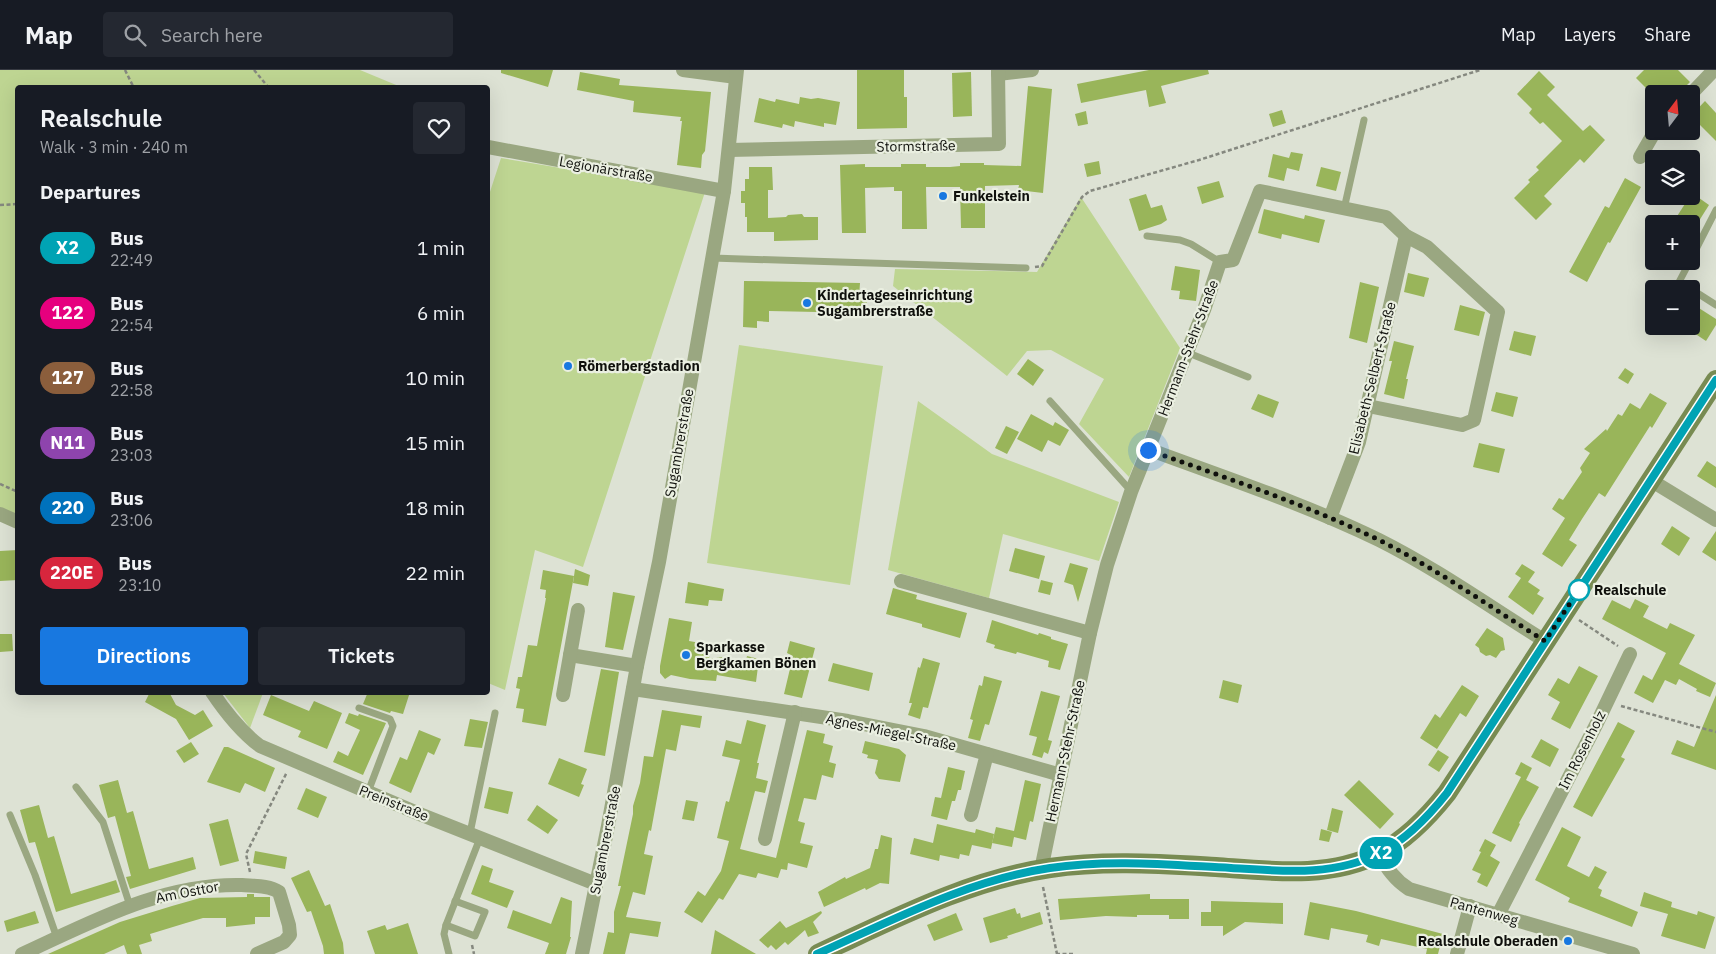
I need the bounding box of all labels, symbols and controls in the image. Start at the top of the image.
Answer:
search box [103,12,453,57]
text: Map [25,19,73,51]
icon: search [121,21,149,49]
text: Search here [161,23,263,47]
text: Map [1501,23,1536,46]
text: Layers [1564,23,1616,46]
text: Share [1644,23,1691,46]
north arrow [1645,85,1700,140]
map controls [1645,85,1700,335]
text: Realschule [40,102,162,134]
button: heart [413,102,465,154]
street label: Stormstraße [876,136,956,156]
text: Walk · 3 min · 240 m [40,137,188,157]
button: layers [1645,150,1700,205]
street label: Legionärstraße [558,152,654,186]
text: Departures [40,180,140,204]
place label: Funkelstein [953,187,1030,205]
marker: Funkelstein [937,190,949,202]
button: + [1645,215,1700,270]
text: Bus [110,226,144,250]
text: X2 [56,236,79,259]
text: 1 min [417,236,465,260]
text: 22:49 [110,250,153,270]
street label: Hermann-Stehr-Straße [1154,277,1222,419]
button: − [1645,280,1700,335]
place label: Kindertageseinrichtung Sugambrerstraße [817,286,973,320]
text: Bus [110,291,144,315]
marker: Kindertageseinrichtung Sugambrerstraße [801,297,813,309]
street label: Elisabeth-Selbert-Straße [1344,300,1400,456]
text: 122 [51,301,84,324]
text: 6 min [417,301,465,325]
text: 22:54 [110,315,153,335]
text: Bus [110,356,144,380]
place label: Römerbergstadion [578,357,700,375]
marker: Römerbergstadion [562,360,574,372]
text: 127 [51,366,84,389]
text: 10 min [406,366,465,390]
text: 22:58 [110,380,153,400]
street label: Sugambrerstraße [661,387,697,499]
text: Bus [110,421,144,445]
text: N11 [50,431,85,454]
text: 15 min [406,431,465,455]
your location [1136,438,1161,463]
text: 23:03 [110,445,153,465]
text: Bus [110,486,144,510]
text: 220 [51,496,84,519]
text: 18 min [406,496,465,520]
text: 23:06 [110,510,153,530]
text: Bus [118,551,152,575]
text: 220E [50,561,93,584]
text: 22 min [406,561,465,585]
text: 23:10 [118,575,161,595]
marker: Realschule [1568,579,1590,601]
place label: Realschule [1594,581,1667,599]
button: Directions [40,627,248,685]
button: Tickets [258,627,465,685]
place label: Sparkasse Bergkamen Bönen [696,638,816,672]
marker: Sparkasse Bergkamen Bönen [680,649,692,661]
street label: Hermann-Stehr-Straße [1041,678,1089,824]
street label: Im Rosenholz [1554,707,1610,793]
street label: Agnes-Miegel-Straße [824,709,958,755]
street label: Preinstraße [357,781,432,825]
street label: Sugambrerstraße [586,784,624,896]
line badge: X2 [1358,837,1404,869]
text: X2 [1370,841,1392,864]
street label: Am Osttor [154,877,220,907]
street label: Pantenweg [1448,893,1521,929]
place label: Realschule Oberaden [1418,932,1558,950]
marker: Realschule Oberaden [1562,935,1574,947]

